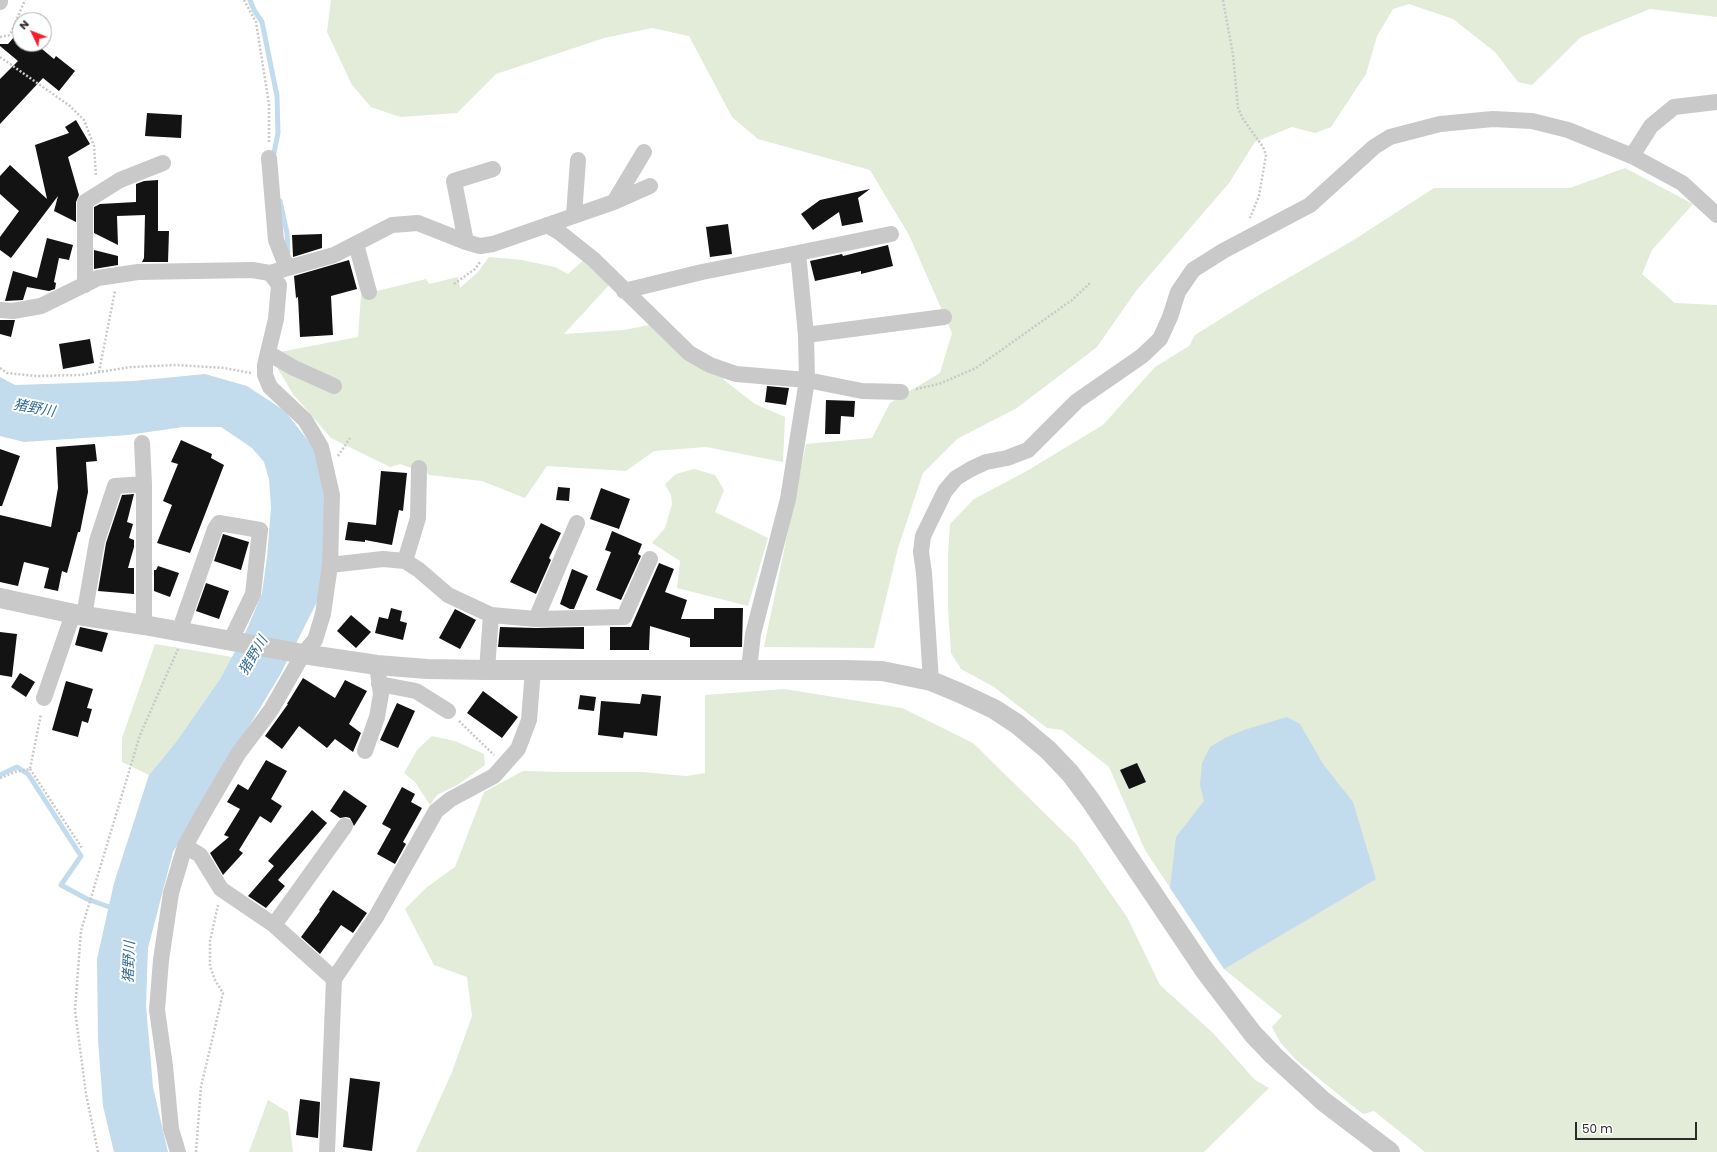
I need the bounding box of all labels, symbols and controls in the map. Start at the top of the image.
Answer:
north arrow [12,12,52,52]
text: N [15,16,33,33]
water label: 猪野川 [12,397,56,421]
water label: 猪野川 [236,634,272,678]
water label: 猪野川 [121,941,139,983]
scale bar [1577,1114,1699,1140]
text: 50 m [1582,1120,1613,1137]

